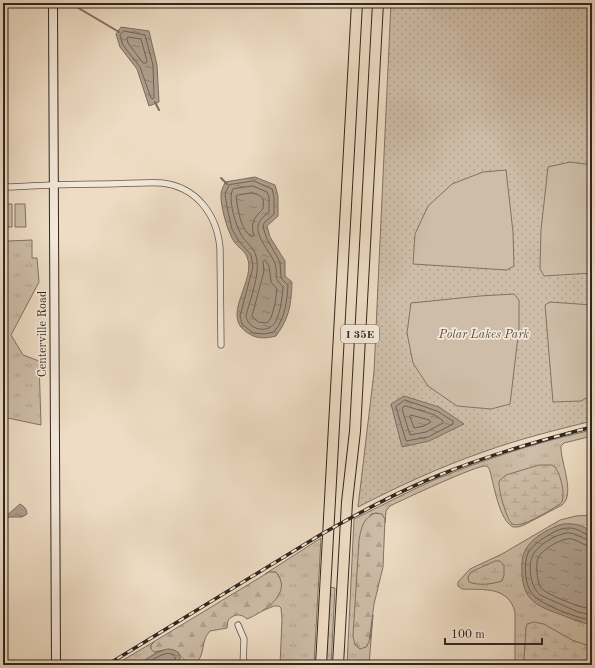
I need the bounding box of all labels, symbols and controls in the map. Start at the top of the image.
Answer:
street label: Centerville Road [37,291,49,377]
road number: I 35E [341,325,379,343]
park label: Polar Lakes Park [438,329,529,341]
scale bar [445,620,542,646]
text: 100 m [451,629,485,641]

